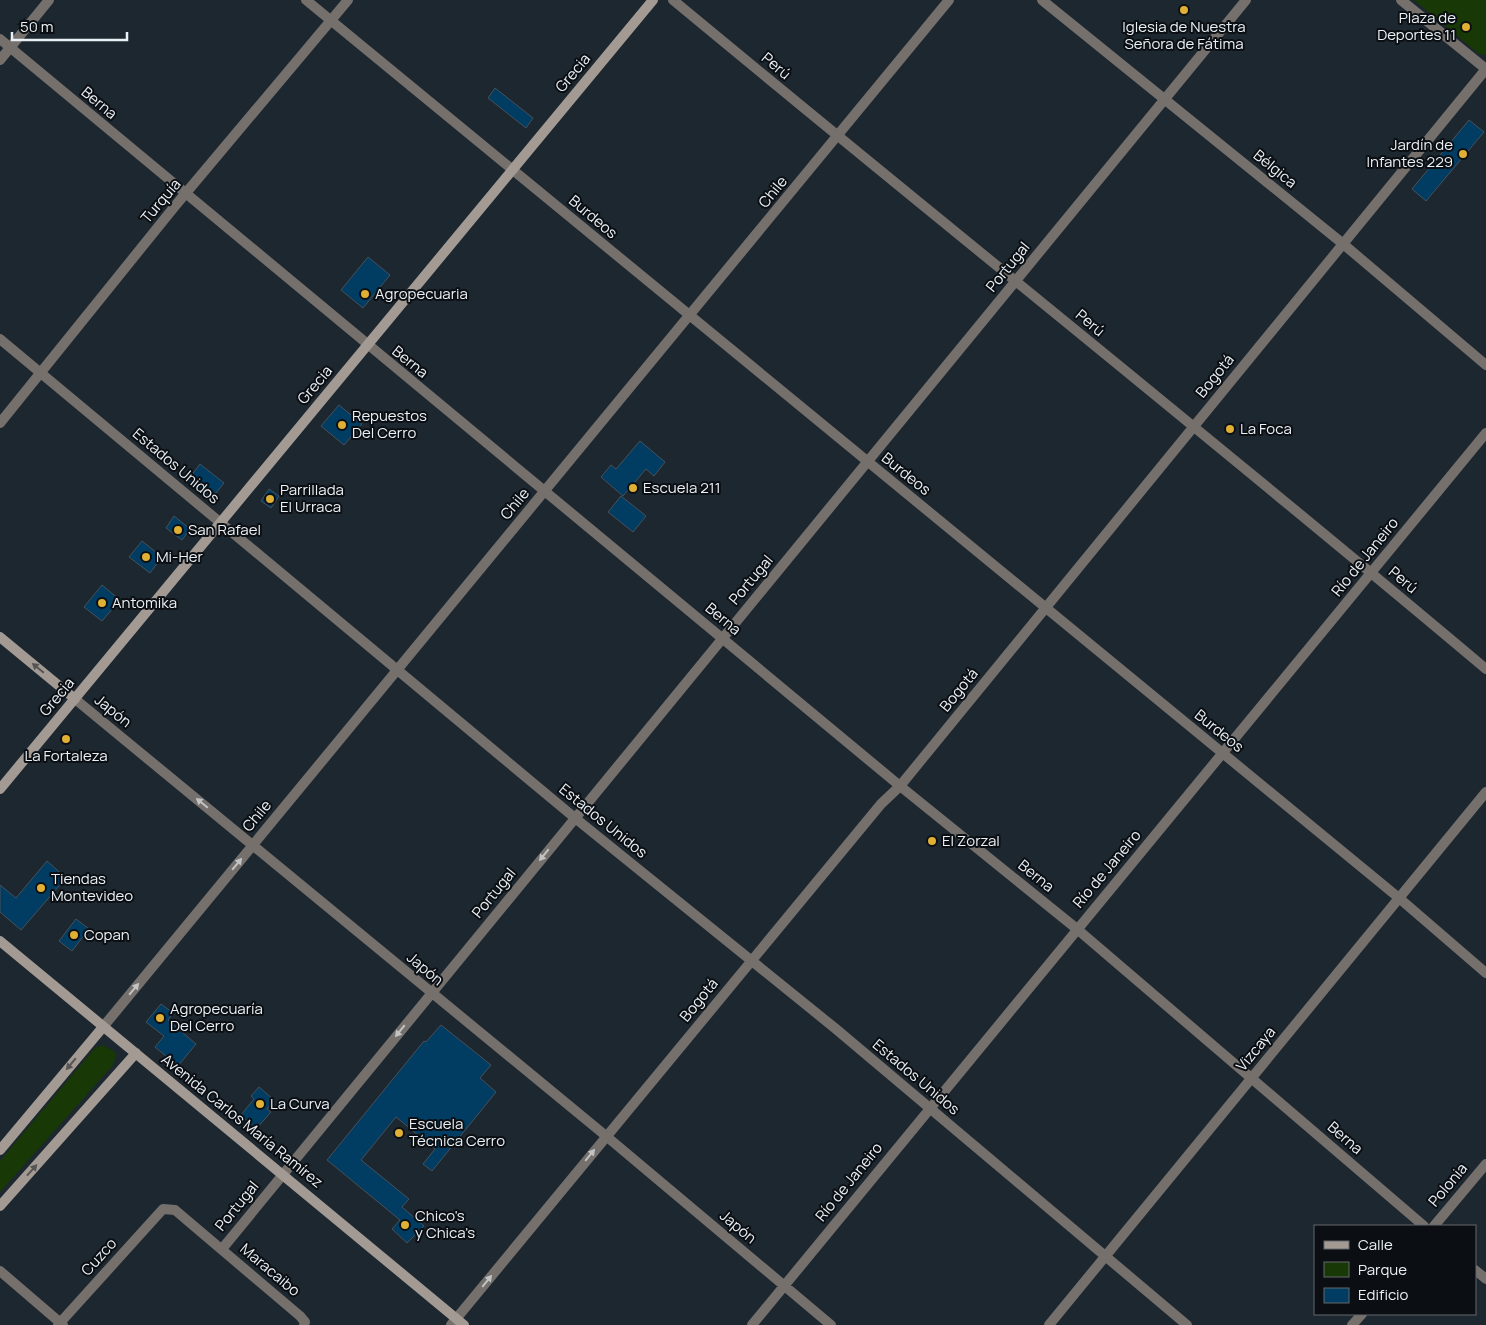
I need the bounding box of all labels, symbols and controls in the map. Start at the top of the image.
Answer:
marker: Iglesia de Nuestra Señora de Fátima [1178,4,1190,16]
place label: Plaza de Deportes 11 [1377,7,1456,45]
scale bar [12,10,128,42]
text: 50 m [20,16,54,37]
place label: Iglesia de Nuestra Señora de Fátima [1122,16,1246,54]
marker: Plaza de Deportes 11 [1460,21,1472,33]
street label: Perú [757,47,795,84]
street label: Grecia [550,49,595,96]
street label: Berna [77,82,122,124]
place label: Jardín de Infantes 229 [1366,134,1453,172]
street label: Bélgica [1249,145,1302,193]
marker: Jardín de Infantes 229 [1457,148,1469,160]
street label: Chile [753,171,792,212]
street label: Turquía [136,174,185,227]
street label: Burdeos [564,190,622,243]
street label: Portugal [981,237,1034,296]
place label: Agropecuaria [375,283,468,304]
marker: Agropecuaria [359,288,371,300]
street label: Perú [1071,304,1109,341]
street label: Berna [388,341,433,383]
street label: Bogotá [1191,350,1239,402]
street label: Grecia [292,361,337,408]
place label: Repuestos Del Cerro [352,405,427,443]
place label: La Foca [1240,418,1292,439]
marker: Repuestos Del Cerro [336,419,348,431]
street label: Estados Unidos [128,423,224,508]
marker: La Foca [1224,423,1236,435]
street label: Burdeos [877,447,935,500]
place label: Escuela 211 [643,477,721,498]
place label: Parrillada El Urraca [280,479,344,517]
marker: Escuela 211 [627,482,639,494]
street label: Chile [495,483,534,524]
marker: Parrillada El Urraca [264,493,276,505]
street label: Río de Janeiro [1326,513,1403,601]
place label: San Rafael [188,519,261,540]
marker: San Rafael [172,524,184,536]
place label: Mi-Her [156,546,203,567]
street label: Portugal [724,550,778,609]
marker: Mi-Her [140,551,152,563]
street label: Perú [1384,561,1422,598]
place label: Antomika [112,592,177,613]
marker: Antomika [96,597,108,609]
street label: Berna [701,598,746,640]
one-way arrow [31,663,44,674]
street label: Bogotá [935,664,983,716]
street label: Grecia [34,673,79,720]
street label: Japón [90,689,136,732]
street label: Burdeos [1190,704,1248,757]
marker: La Fortaleza [60,733,72,745]
place label: La Fortaleza [24,745,108,766]
street label: Estados Unidos [555,779,652,863]
street label: Chile [237,795,276,836]
one-way arrow [196,797,208,809]
street label: Río de Janeiro [1068,825,1146,912]
place label: El Zorzal [942,830,1000,851]
marker: El Zorzal [926,835,938,847]
one-way arrow [538,849,549,862]
street label: Berna [1014,855,1059,897]
one-way arrow [232,858,243,871]
street label: Portugal [467,863,520,922]
place label: Tiendas Montevideo [51,868,133,906]
marker: Tiendas Montevideo [35,882,47,894]
place label: Copan [84,924,130,945]
marker: Copan [68,929,80,941]
street label: Japón [403,947,448,990]
street label: Bogotá [675,974,723,1026]
one-way arrow [128,983,139,996]
place label: Agropecuaría Del Cerro [170,998,263,1036]
marker: Agropecuaría Del Cerro [154,1012,166,1024]
street label: Vizcaya [1231,1022,1280,1075]
one-way arrow [394,1024,405,1037]
street label: Estados Unidos [868,1034,964,1119]
street label: Avenida Carlos María Ramírez [157,1049,328,1192]
one-way arrow [66,1057,77,1070]
place label: La Curva [270,1093,330,1114]
marker: La Curva [254,1098,266,1110]
place label: Escuela Técnica Cerro [409,1113,505,1151]
street label: Berna [1323,1116,1368,1159]
marker: Escuela Técnica Cerro [393,1127,405,1139]
street label: Río de Janeiro [810,1138,887,1226]
one-way arrow [584,1149,595,1162]
street label: Polonia [1423,1158,1472,1211]
one-way arrow [27,1163,38,1176]
street label: Portugal [210,1176,263,1235]
place label: Chico's y Chica's [415,1205,475,1243]
street label: Japón [716,1205,761,1248]
marker: Chico's y Chica's [399,1219,411,1231]
legend [1314,1225,1476,1315]
street label: Cuzco [76,1233,121,1280]
text: Calle [1358,1234,1393,1255]
street label: Maracaibo [236,1238,305,1301]
text: Parque [1358,1259,1407,1280]
one-way arrow [481,1275,492,1288]
text: Edificio [1358,1284,1409,1305]

